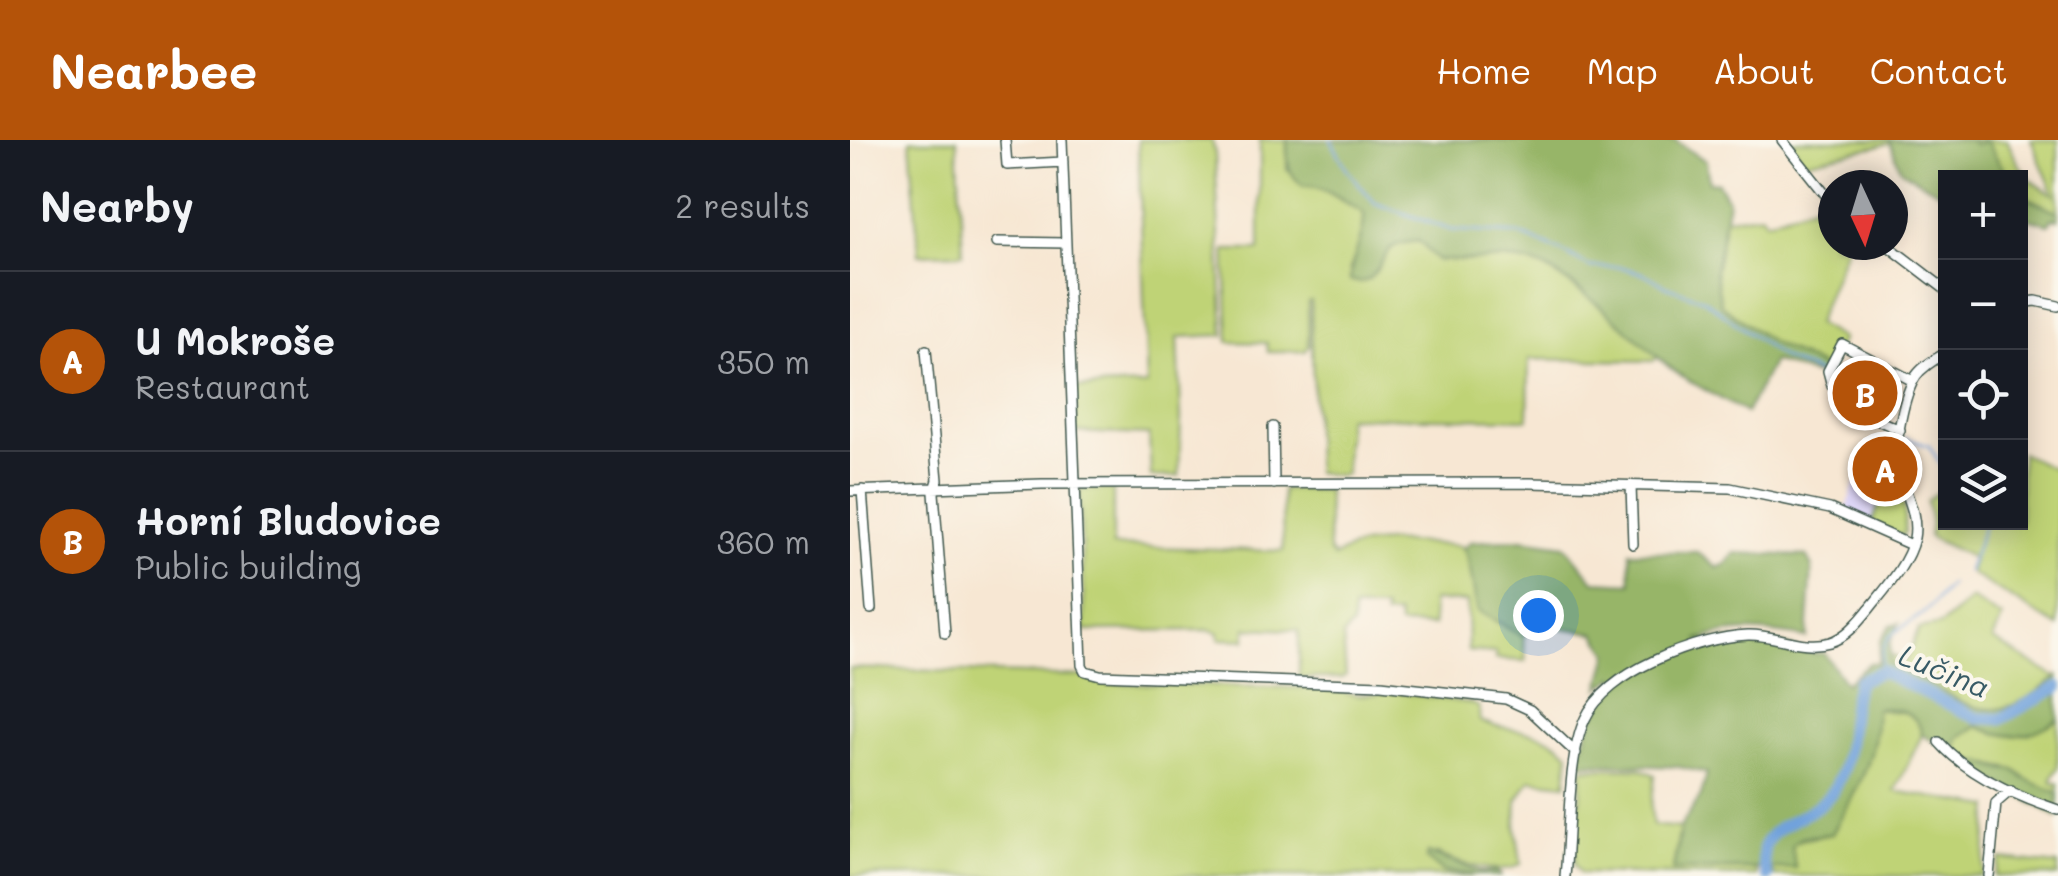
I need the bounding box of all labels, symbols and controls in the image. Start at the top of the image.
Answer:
text: Nearbee [50,39,257,101]
text: Home [1436,47,1532,93]
text: Map [1587,47,1658,93]
text: About [1713,47,1815,93]
text: Contact [1870,47,2008,93]
north arrow [1818,170,1908,260]
map controls [1938,170,2028,530]
button: + [1938,170,2028,260]
text: Nearby [40,178,194,233]
text: 2 results [675,184,810,226]
button: − [1938,260,2028,350]
text: U Mokroše [135,315,335,365]
text: A [61,340,84,382]
text: 350 m [717,340,810,382]
button: locate [1938,350,2028,440]
pin: B [1832,356,1898,430]
text: Restaurant [135,365,310,407]
pin: A [1852,432,1918,506]
button: layers [1938,440,2028,530]
text: Horní Bludovice [135,495,441,545]
text: B [62,520,83,562]
text: 360 m [716,520,810,562]
text: Public building [135,545,361,587]
your location [1513,590,1564,641]
water label: Lučina [1894,634,1996,706]

